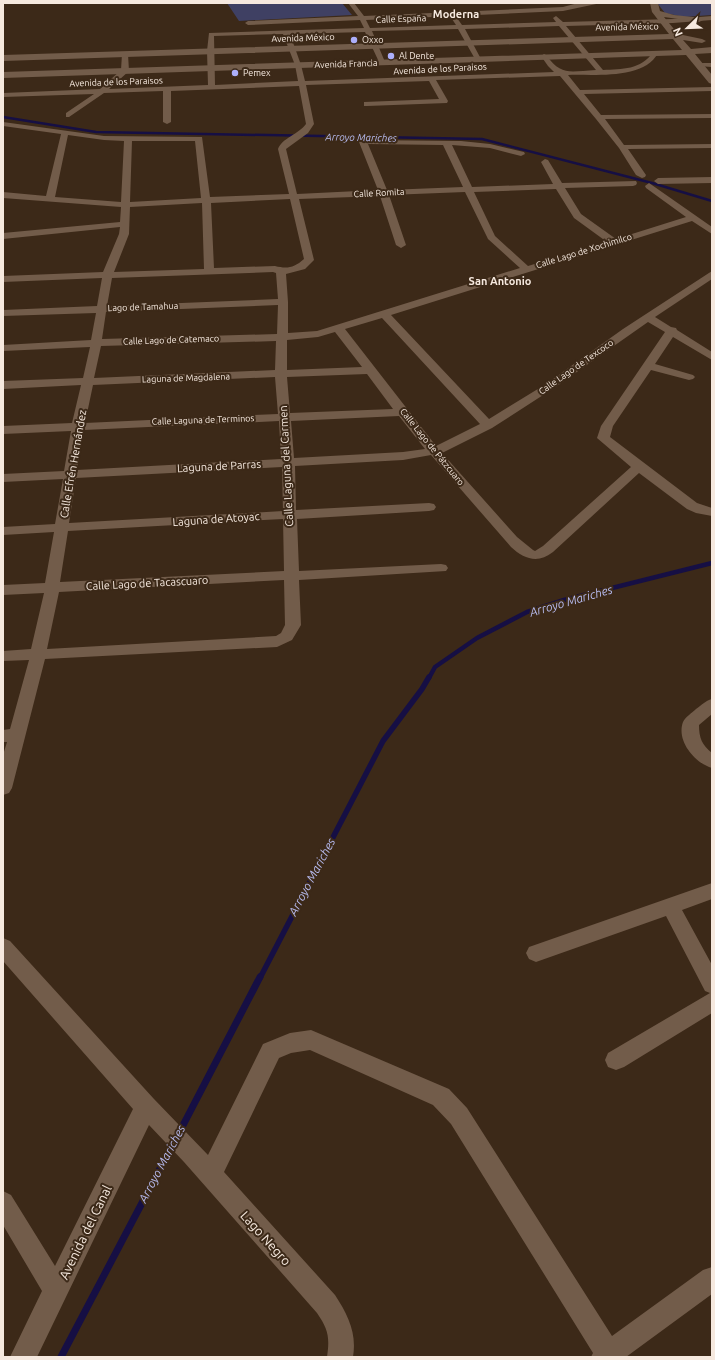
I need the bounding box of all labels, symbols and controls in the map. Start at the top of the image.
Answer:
district label: Moderna [433,8,479,20]
north arrow [667,8,707,48]
street label: Calle España [376,13,426,25]
street label: Avenida México [595,21,659,33]
text: N [671,26,685,38]
street label: Avenida México [271,32,335,44]
marker: Oxxo [349,35,359,45]
place label: Oxxo [362,35,383,45]
marker: Al Dente [386,51,396,61]
place label: Al Dente [399,51,434,61]
street label: Avenida Francia [314,58,378,70]
street label: Avenida de los Paraisos [393,62,487,76]
marker: Pemex [230,68,240,78]
place label: Pemex [243,68,271,78]
street label: Avenida de los Paraisos [69,75,163,89]
water label: Arroyo Mariches [324,131,398,144]
street label: Calle Romita [353,187,405,199]
street label: Calle Lago de Xochimilco [535,232,633,270]
district label: San Antonio [469,275,532,287]
street label: Lago de Tamahua [108,301,178,313]
street label: Calle Lago de Catemaco [123,333,219,347]
street label: Calle Lago de Texcoco [537,337,615,397]
street label: Laguna de Magdalena [142,371,230,385]
street label: Calle Laguna del Carmen [277,405,295,527]
street label: Calle Lago de Pátzcuaro [398,407,466,487]
street label: Calle Efrén Hernández [58,409,88,519]
street label: Calle Laguna de Terminos [151,413,255,427]
street label: Laguna de Parras [177,458,262,474]
street label: Laguna de Atoyac [172,510,260,528]
street label: Calle Lago de Tacascuaro [85,574,209,592]
water label: Arroyo Mariches [527,582,614,619]
water label: Arroyo Mariches [285,836,337,919]
water label: Arroyo Mariches [135,1123,187,1206]
street label: Avenida del Canal [56,1182,114,1281]
street label: Lago Negro [238,1208,294,1268]

